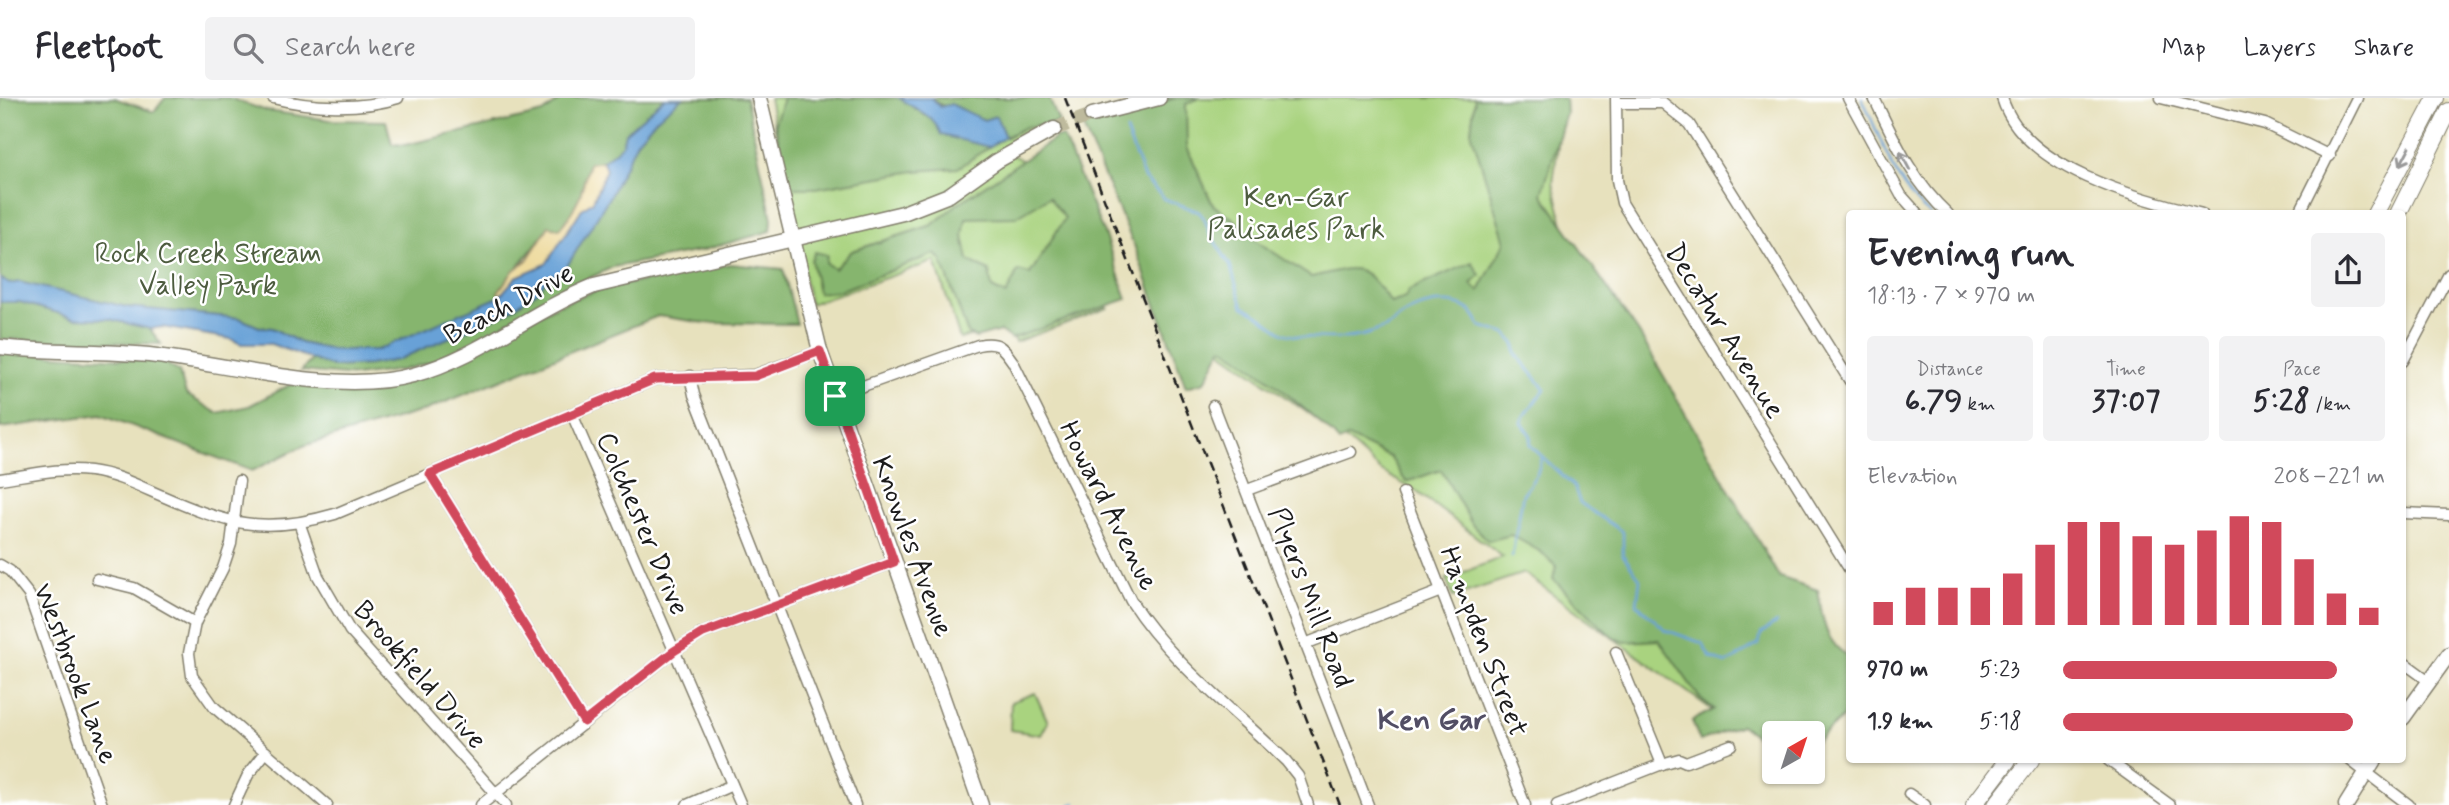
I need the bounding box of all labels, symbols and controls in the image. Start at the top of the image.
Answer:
search box [205,17,695,80]
text: Fleetfoot [35,26,163,70]
icon: search [229,29,267,67]
text: Search here [285,31,416,65]
text: Map [2162,33,2206,64]
text: Layers [2244,33,2316,64]
text: Share [2354,33,2414,64]
one-way arrow [2398,145,2412,166]
one-way arrow [1898,151,1911,172]
park label: Ken-Gar Palisades Park [1207,180,1385,249]
text: Evening run [1867,230,2074,279]
button: share [2311,233,2385,307]
park label: Rock Creek Stream Valley Park [94,236,322,305]
street label: Decatur Avenue [1655,237,1793,426]
street label: Beach Drive [438,256,580,355]
text: 18:13 · 7 × 970 m [1867,281,2035,311]
text: Distance [1917,357,1983,382]
text: Time [2106,357,2146,382]
text: Pace [2283,357,2321,382]
pin [805,366,865,426]
icon: arrive [816,377,854,415]
text: 6.79 [1905,382,1962,421]
text: 37:07 [2092,382,2160,421]
text: 5:28 [2253,382,2310,421]
text: km [1962,392,1995,417]
text: /km [2310,392,2351,417]
street label: Howard Avenue [1049,415,1166,597]
street label: Colchester Drive [586,427,697,621]
street label: Knowles Avenue [862,451,962,642]
text: Elevation [1867,462,1958,492]
text: 208–221 m [2274,462,2385,492]
street label: Plyers Mill Road [1258,502,1361,694]
street label: Hampden Street [1429,542,1536,742]
street label: Westbrook Lane [23,578,126,769]
street label: Brookfield Drive [344,593,494,758]
text: 970 m [1867,655,1928,685]
text: 5:23 [1979,655,2020,685]
district label: Ken Gar [1378,701,1487,740]
text: 1.9 km [1867,707,1933,737]
text: 5:18 [1979,707,2022,737]
north arrow [1762,721,1825,784]
map controls [1762,721,1825,784]

